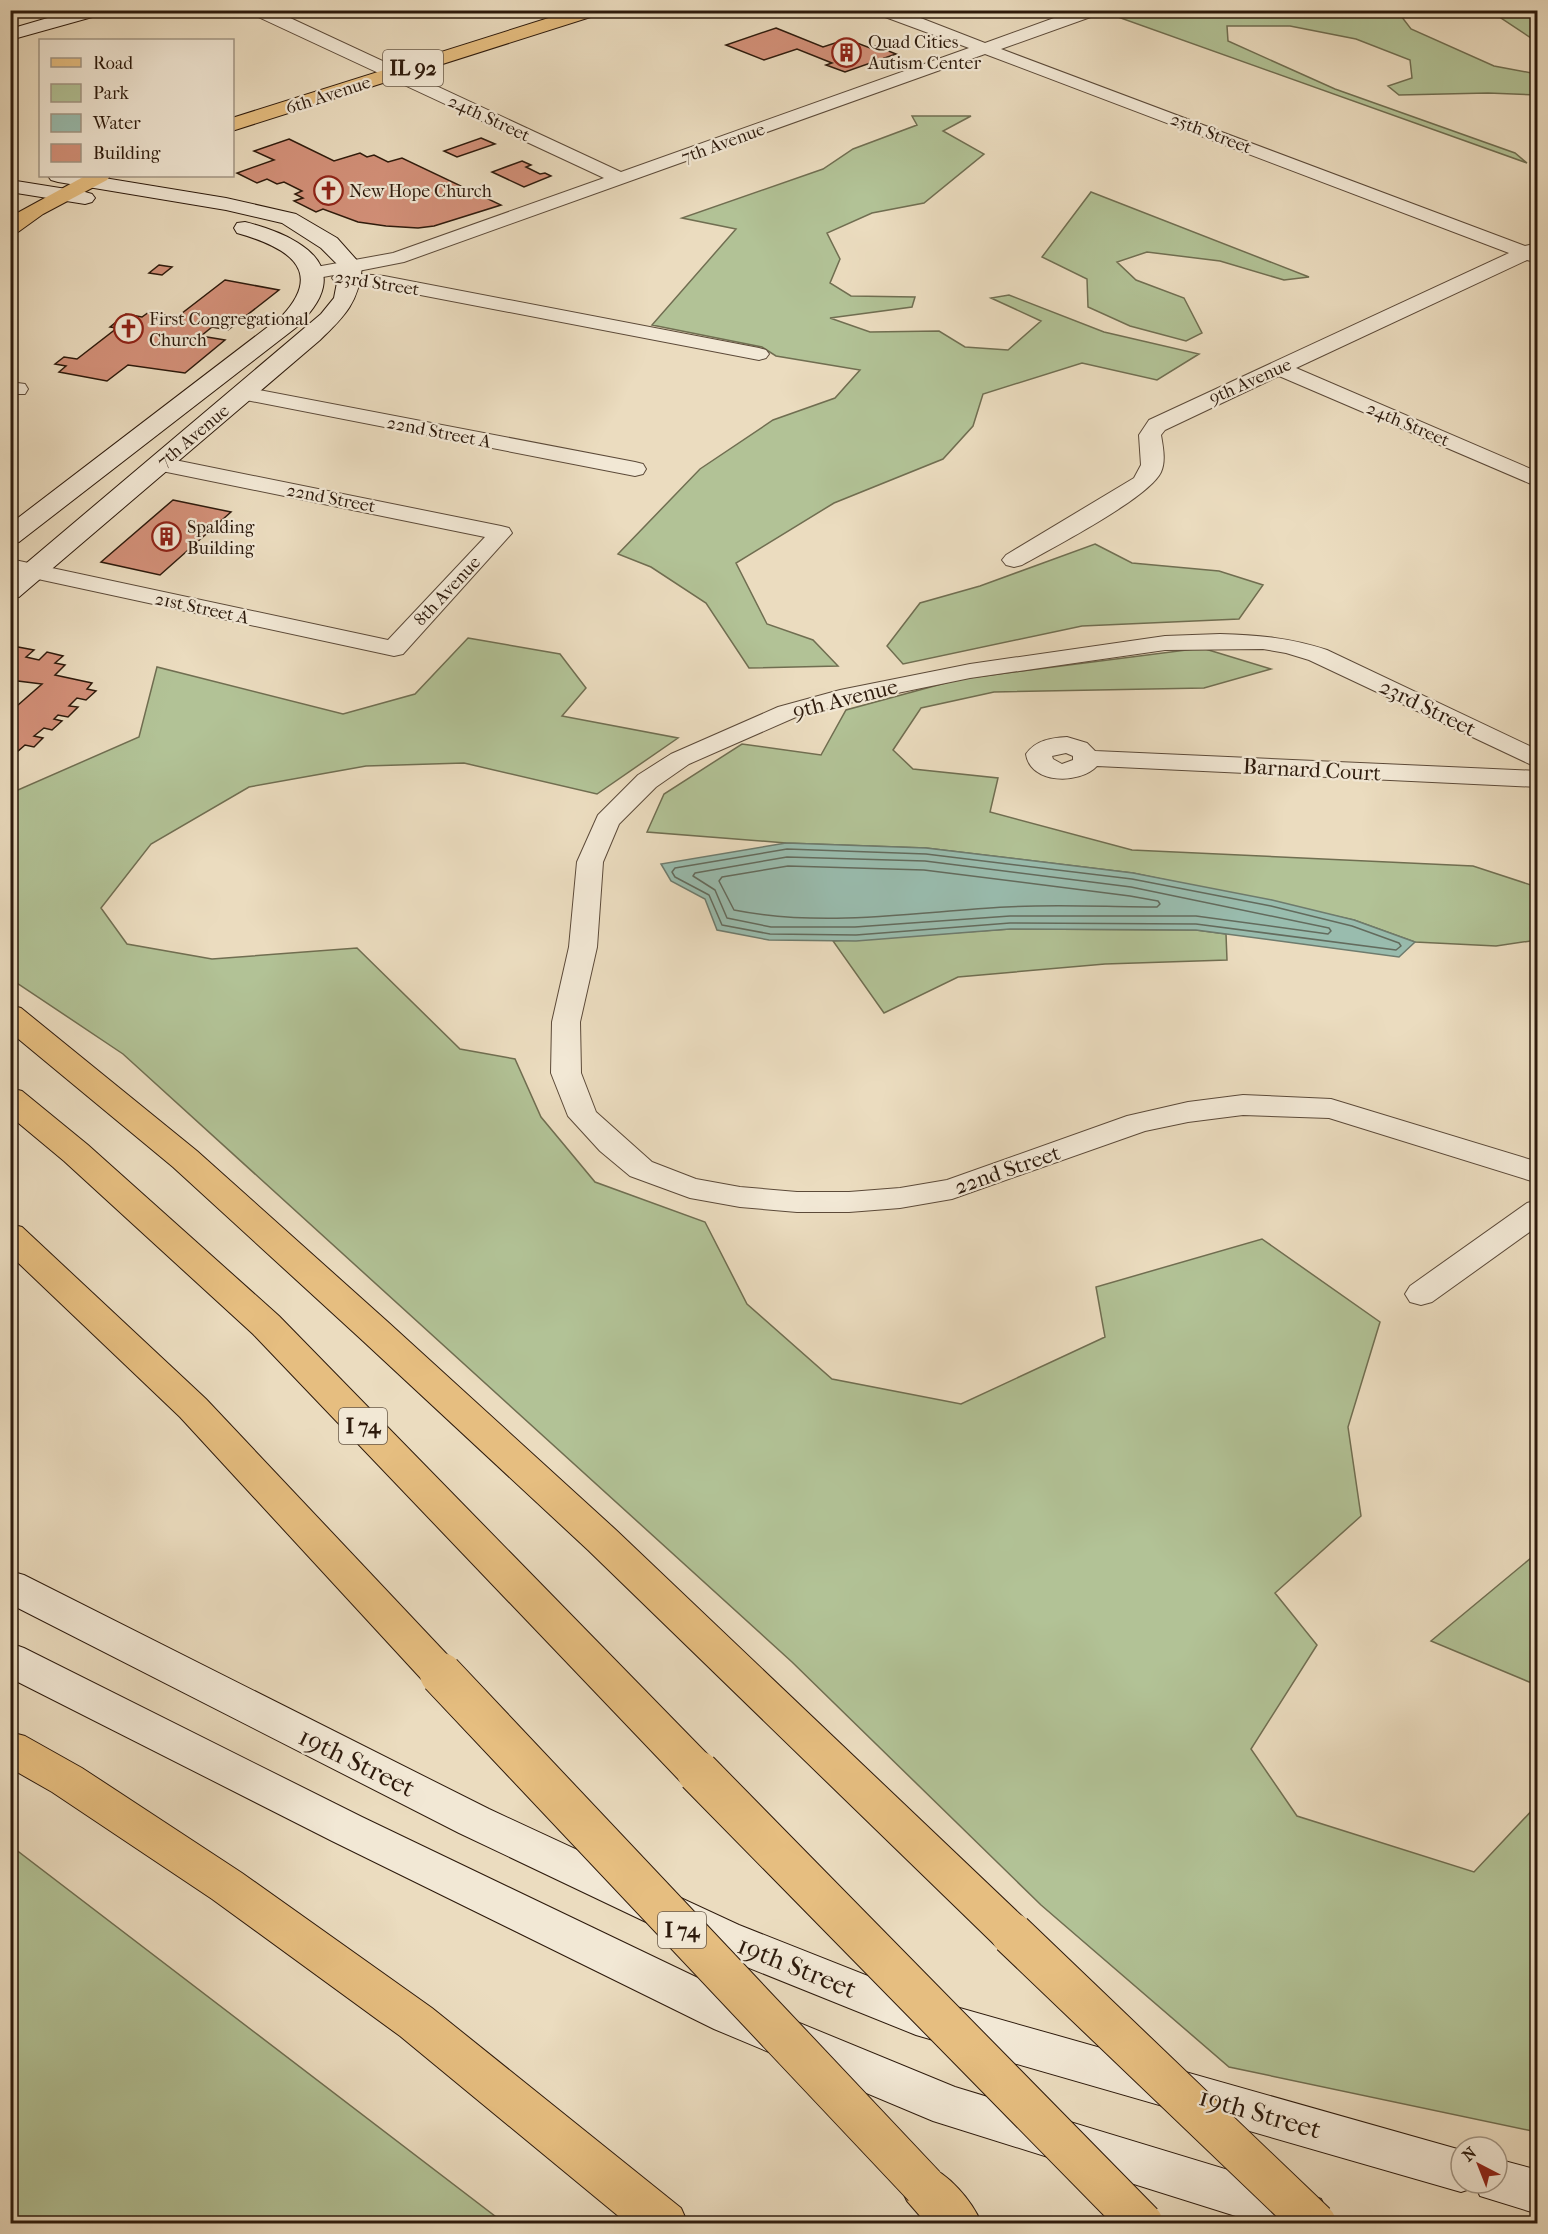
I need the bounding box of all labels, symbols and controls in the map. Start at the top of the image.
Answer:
place label: Quad Cities Autism Center [867,32,981,74]
building icon: Quad Cities Autism Center [831,36,863,68]
legend [39,39,234,177]
road number: IL 92 [383,50,443,86]
text: Road [93,53,133,74]
street label: 6th Avenue [283,72,373,119]
text: Park [93,83,130,104]
street label: 24th Street [445,90,534,147]
street label: 25th Street [1167,108,1255,159]
text: Water [92,113,141,134]
street label: 7th Avenue [679,119,768,168]
text: Building [93,143,161,164]
church icon: New Hope Church [312,175,344,207]
place label: New Hope Church [349,181,492,202]
street label: 23rd Street [333,266,421,301]
place label: First Congregational Church [149,309,309,351]
church icon: First Congregational Church [112,313,144,345]
street label: 9th Avenue [1206,354,1295,409]
street label: 24th Street [1363,398,1453,451]
street label: 7th Avenue [153,400,234,472]
street label: 22nd Street A [385,412,493,453]
street label: 22nd Street [285,480,378,517]
place label: Spalding Building [187,517,255,559]
building icon: Spalding Building [150,521,182,553]
street label: 8th Avenue [410,552,485,631]
street label: 21st Street A [153,588,251,629]
street label: 9th Avenue [790,673,901,725]
street label: 23rd Street [1375,673,1480,742]
street label: Barnard Court [1242,753,1382,787]
street label: 22nd Street [951,1140,1064,1200]
road number: I 74 [339,1408,387,1444]
street label: 19th Street [294,1720,421,1804]
road number: I 74 [658,1912,706,1948]
street label: 19th Street [733,1929,862,2006]
street label: 19th Street [1195,2080,1325,2146]
north arrow [1449,2135,1509,2195]
text: N [1458,2143,1481,2165]

